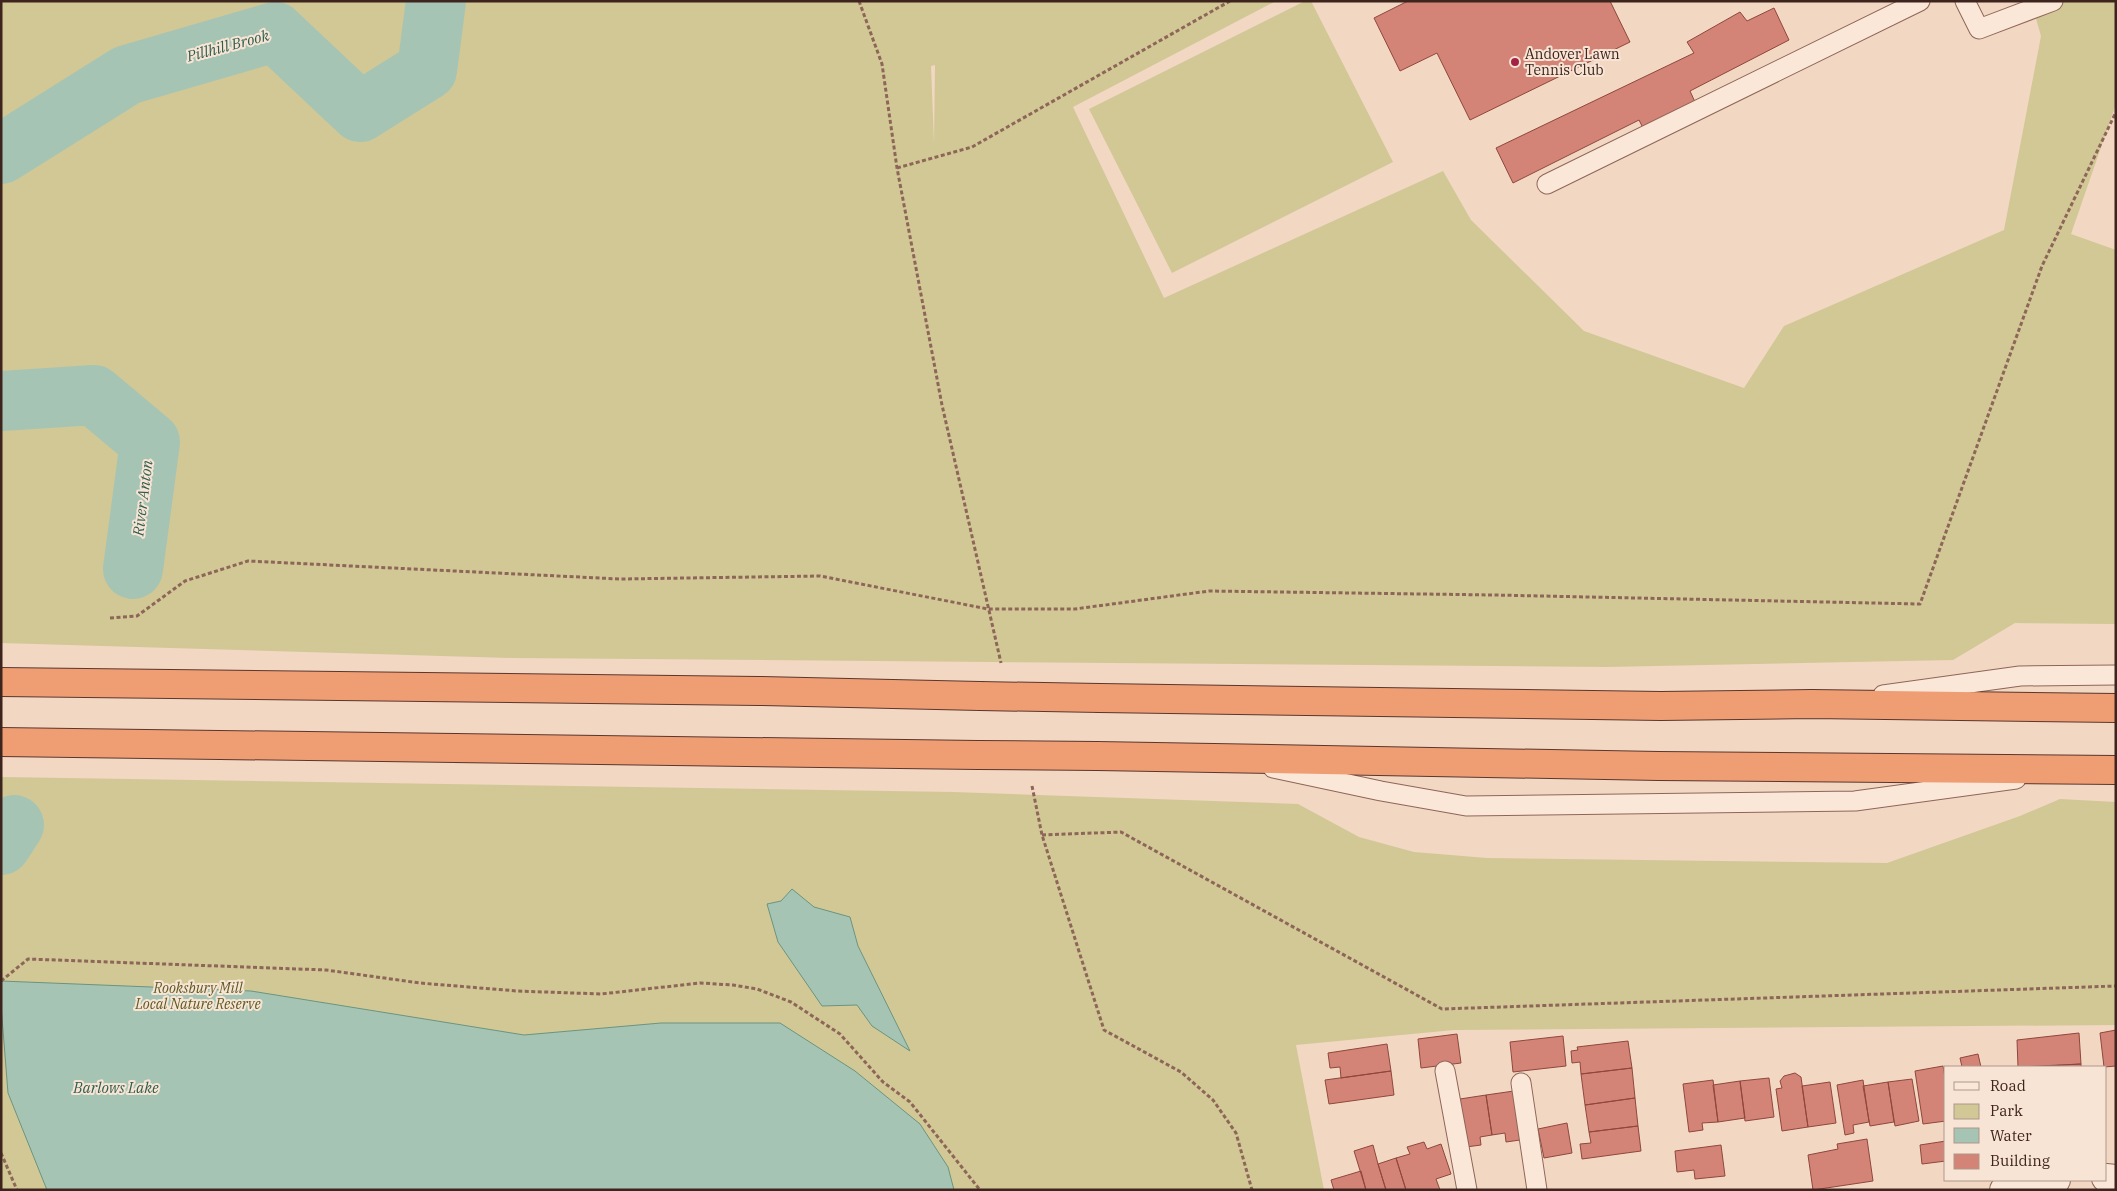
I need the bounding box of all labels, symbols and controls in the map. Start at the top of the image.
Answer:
water label: Pillhill Brook [184,25,271,66]
place label: Andover Lawn Tennis Club [1525,45,1620,79]
marker: Andover Lawn Tennis Club [1509,56,1521,68]
water label: River Anton [128,458,157,538]
park label: Rooksbury Mill Local Nature Reserve [134,979,261,1013]
legend [1944,1066,2107,1181]
text: Road [1990,1076,2026,1095]
water label: Barlows Lake [72,1078,159,1097]
text: Park [1990,1101,2023,1120]
text: Water [1990,1126,2032,1145]
text: Building [1990,1151,2050,1170]

